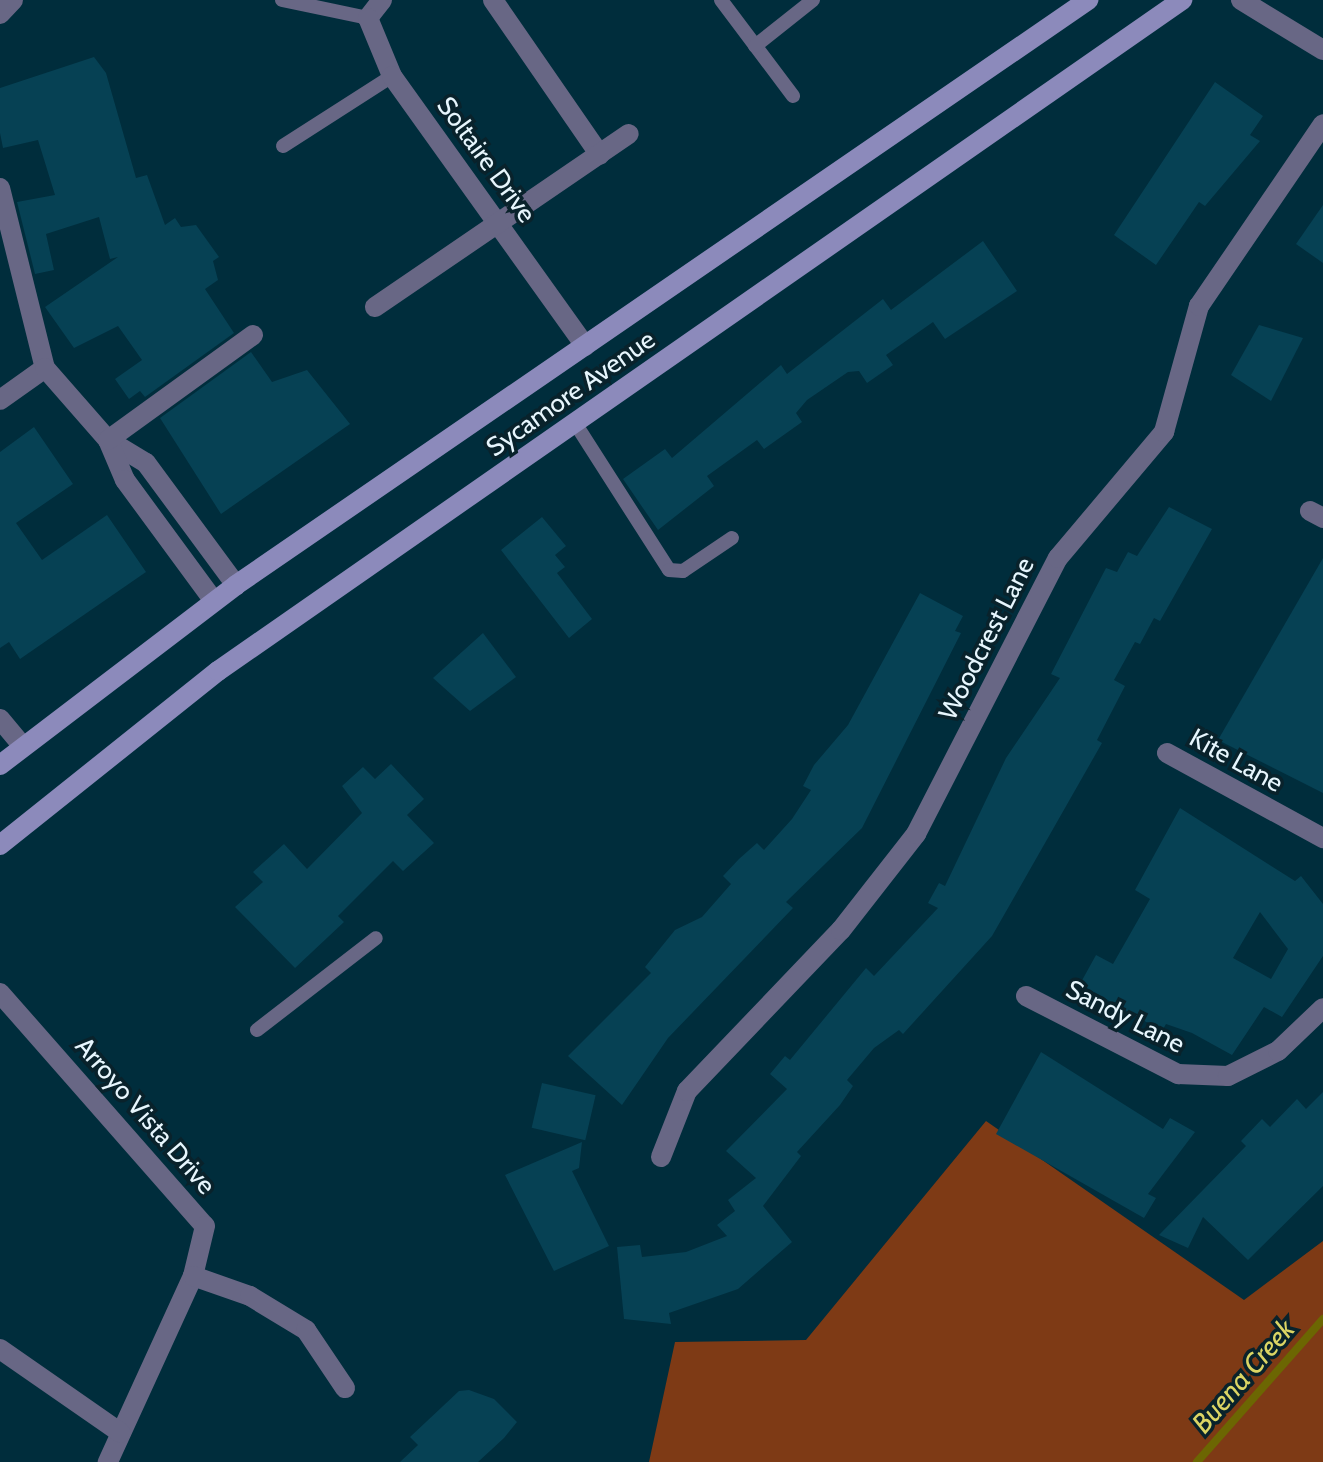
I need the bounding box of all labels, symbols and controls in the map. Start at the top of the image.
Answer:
street label: Soltaire Drive [430,91,542,229]
street label: Sycamore Avenue [481,324,661,464]
street label: Woodcrest Lane [933,552,1041,726]
street label: Kite Lane [1184,723,1288,799]
street label: Sandy Lane [1060,974,1190,1060]
street label: Arroyo Vista Drive [68,1031,222,1201]
water label: Buena Creek [1185,1312,1301,1440]

